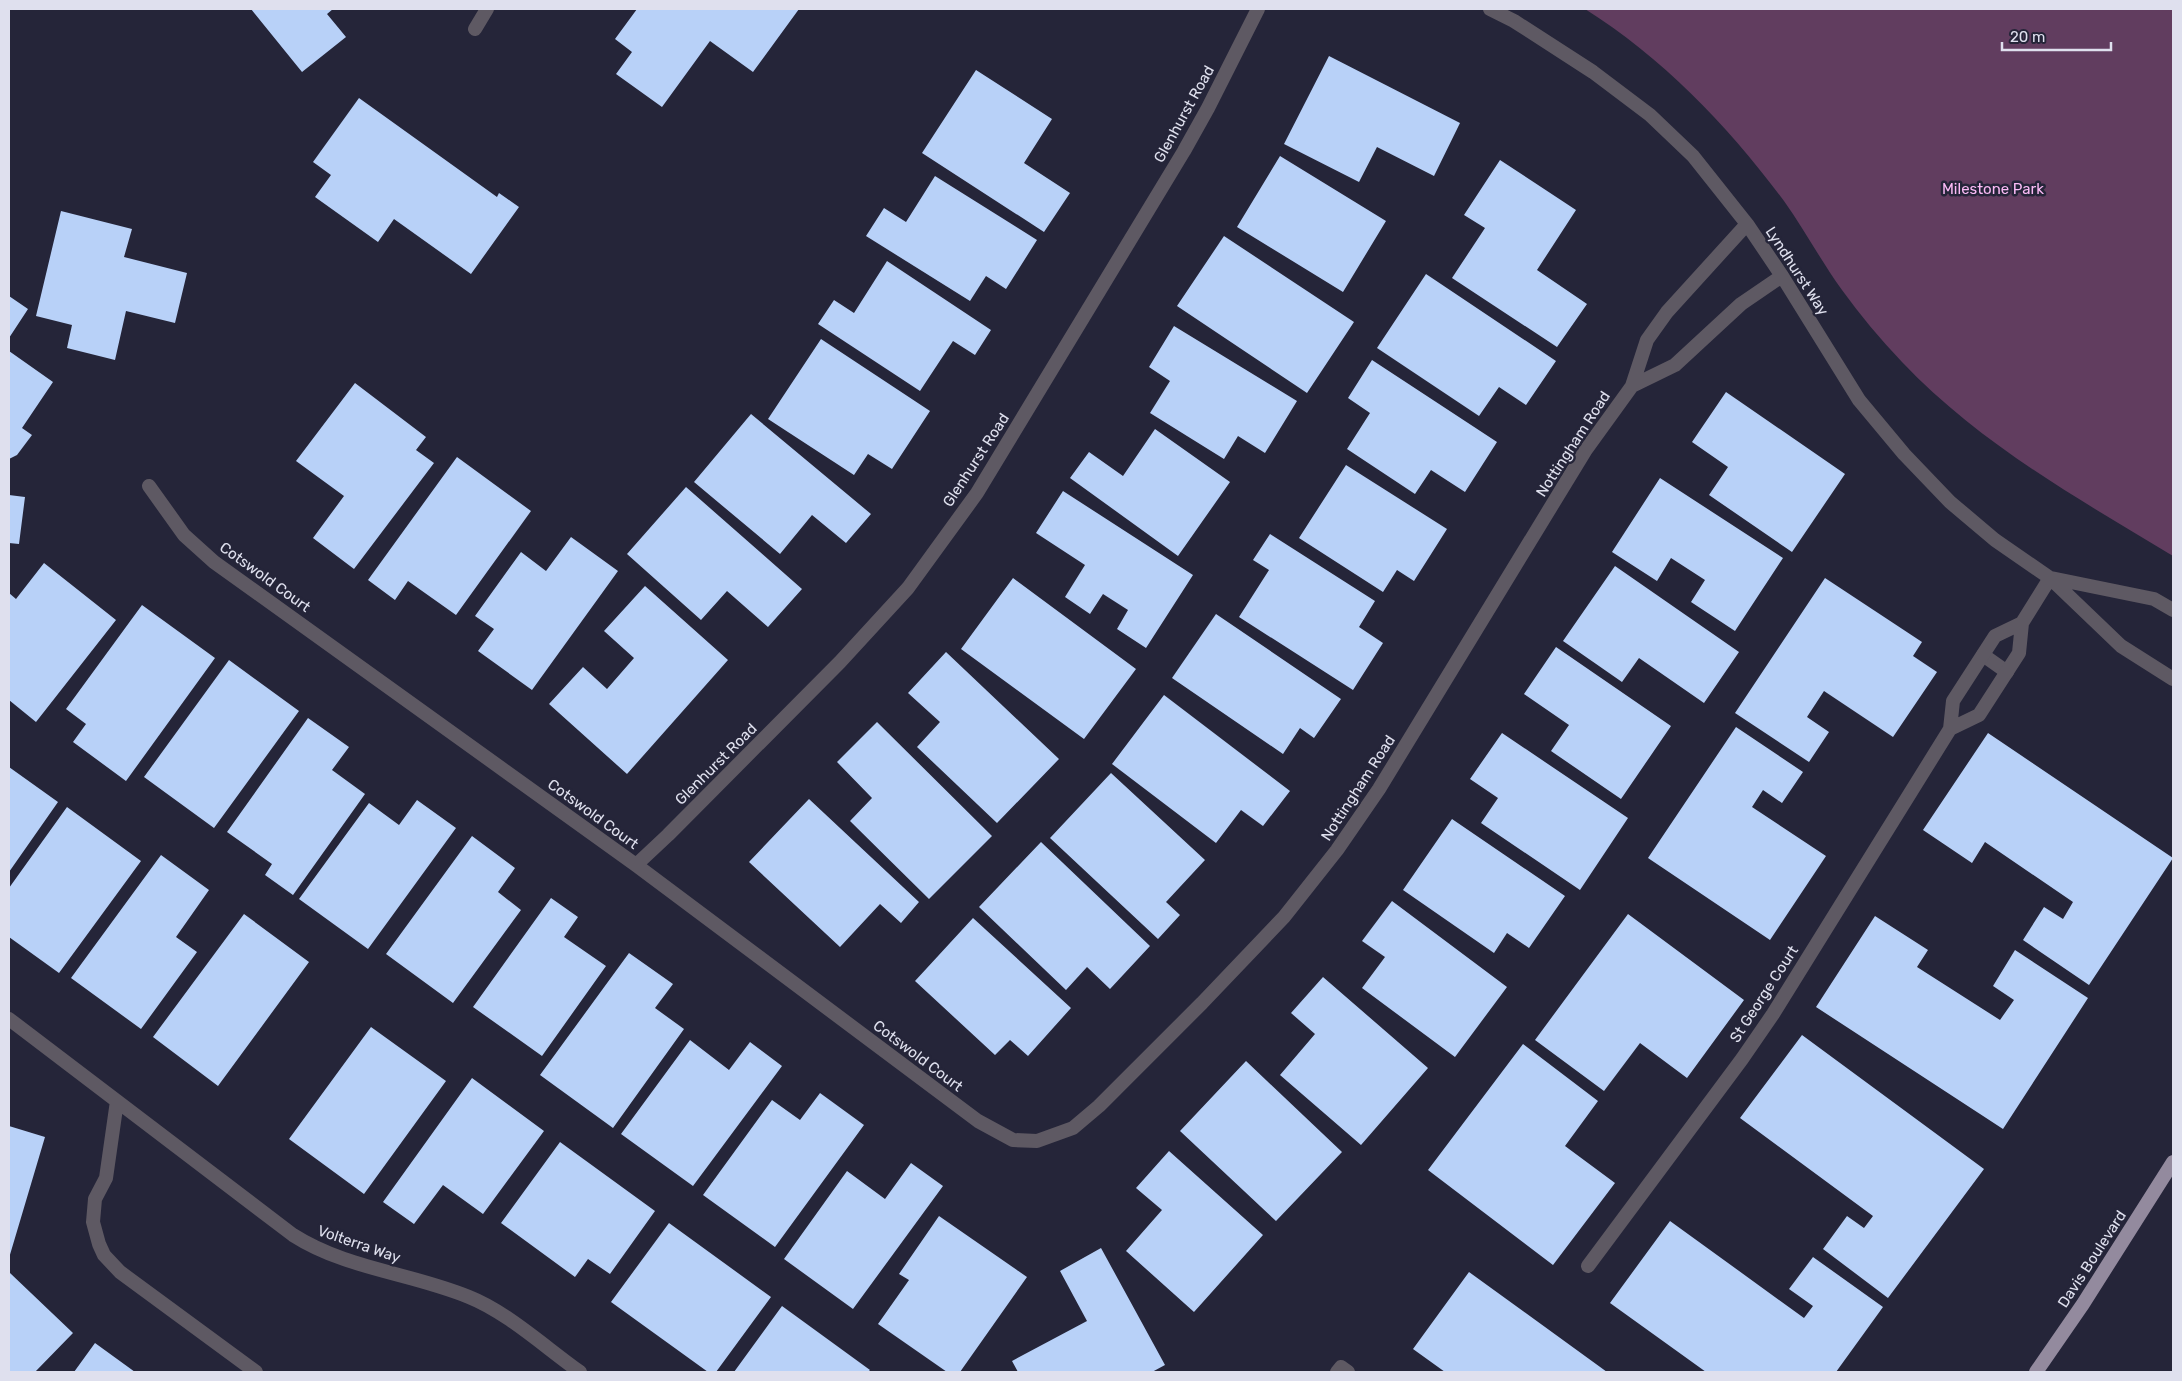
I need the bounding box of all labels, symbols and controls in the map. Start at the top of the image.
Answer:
scale bar [2002,20,2111,52]
text: 20 m [2010,28,2045,46]
street label: Glenhurst Road [1150,62,1218,166]
park label: Milestone Park [1942,180,2044,198]
street label: Lyndhurst Way [1762,223,1832,319]
street label: Nottingham Road [1532,388,1614,500]
street label: Glenhurst Road [939,410,1013,510]
street label: Cotswold Court [216,538,314,616]
street label: Glenhurst Road [671,719,761,809]
street label: Nottingham Road [1317,732,1399,844]
street label: Cotswold Court [544,775,642,853]
street label: St George Court [1726,942,1802,1046]
street label: Cotswold Court [870,1016,967,1096]
street label: Davis Boulevard [2054,1207,2130,1311]
street label: Volterra Way [315,1221,403,1267]

